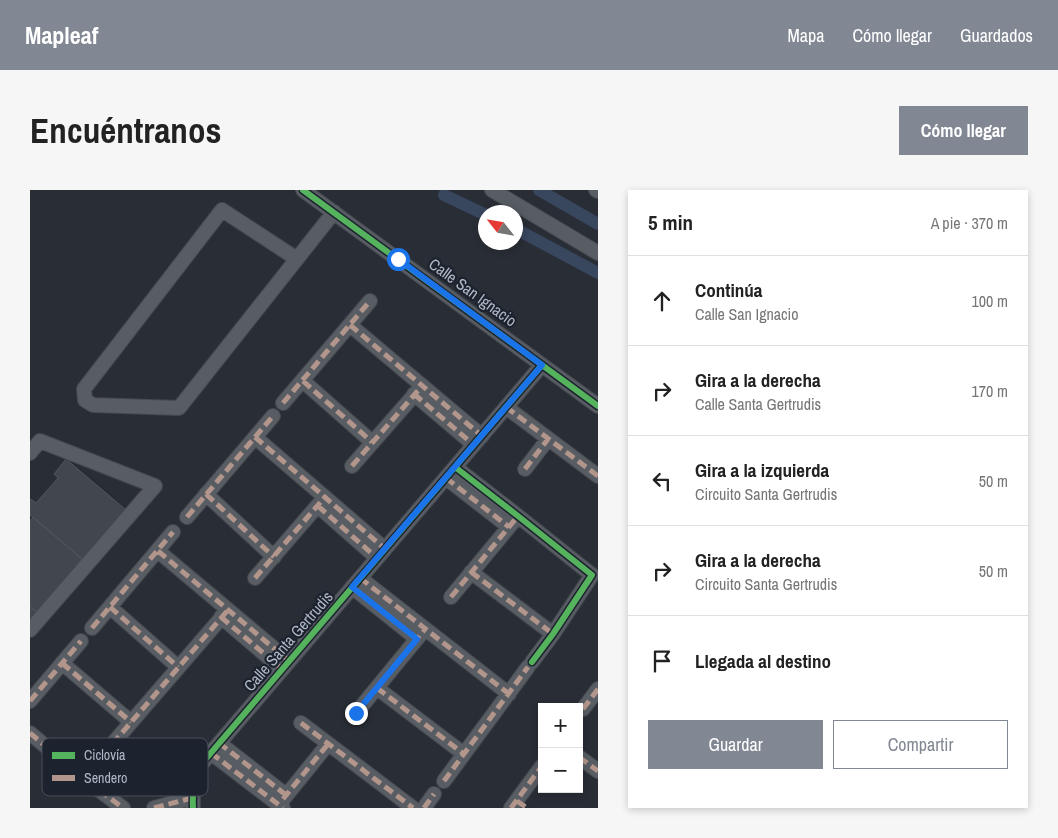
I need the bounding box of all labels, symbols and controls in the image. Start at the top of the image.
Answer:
text: Mapleaf [25,19,98,51]
text: Mapa [787,23,824,48]
text: Cómo llegar [852,23,932,48]
text: Guardados [960,23,1033,48]
button: Cómo llegar [899,106,1028,155]
text: Encuéntranos [30,107,221,154]
north arrow [478,205,523,250]
text: 5 min [648,208,693,237]
text: A pie · 370 m [931,212,1008,234]
route start [387,248,410,271]
street label: Calle San Ignacio [425,253,521,331]
text: Continúa [695,277,763,303]
icon: ahead [648,287,676,315]
text: 100 m [972,290,1008,312]
text: Calle San Ignacio [695,303,799,325]
text: Gira a la derecha [695,367,821,393]
icon: right [648,377,676,405]
text: 170 m [972,380,1008,402]
text: Calle Santa Gertrudis [695,393,821,415]
text: Gira a la izquierda [695,457,829,483]
icon: left [648,467,676,495]
text: 50 m [979,470,1008,492]
text: Circuito Santa Gertrudis [695,483,837,505]
text: Gira a la derecha [695,547,821,573]
icon: right [648,557,676,585]
text: 50 m [979,560,1008,582]
text: Circuito Santa Gertrudis [695,573,837,595]
street label: Calle Santa Gertrudis [238,586,338,696]
icon: arrive [648,647,676,675]
text: Llegada al destino [695,648,831,674]
route end [345,702,368,725]
map controls [538,703,583,793]
button: + [538,703,583,748]
button: Guardar [648,720,823,769]
button: Compartir [833,720,1008,769]
legend [42,738,208,796]
text: Ciclovía [84,746,126,764]
button: − [538,748,583,793]
text: Sendero [84,769,127,787]

